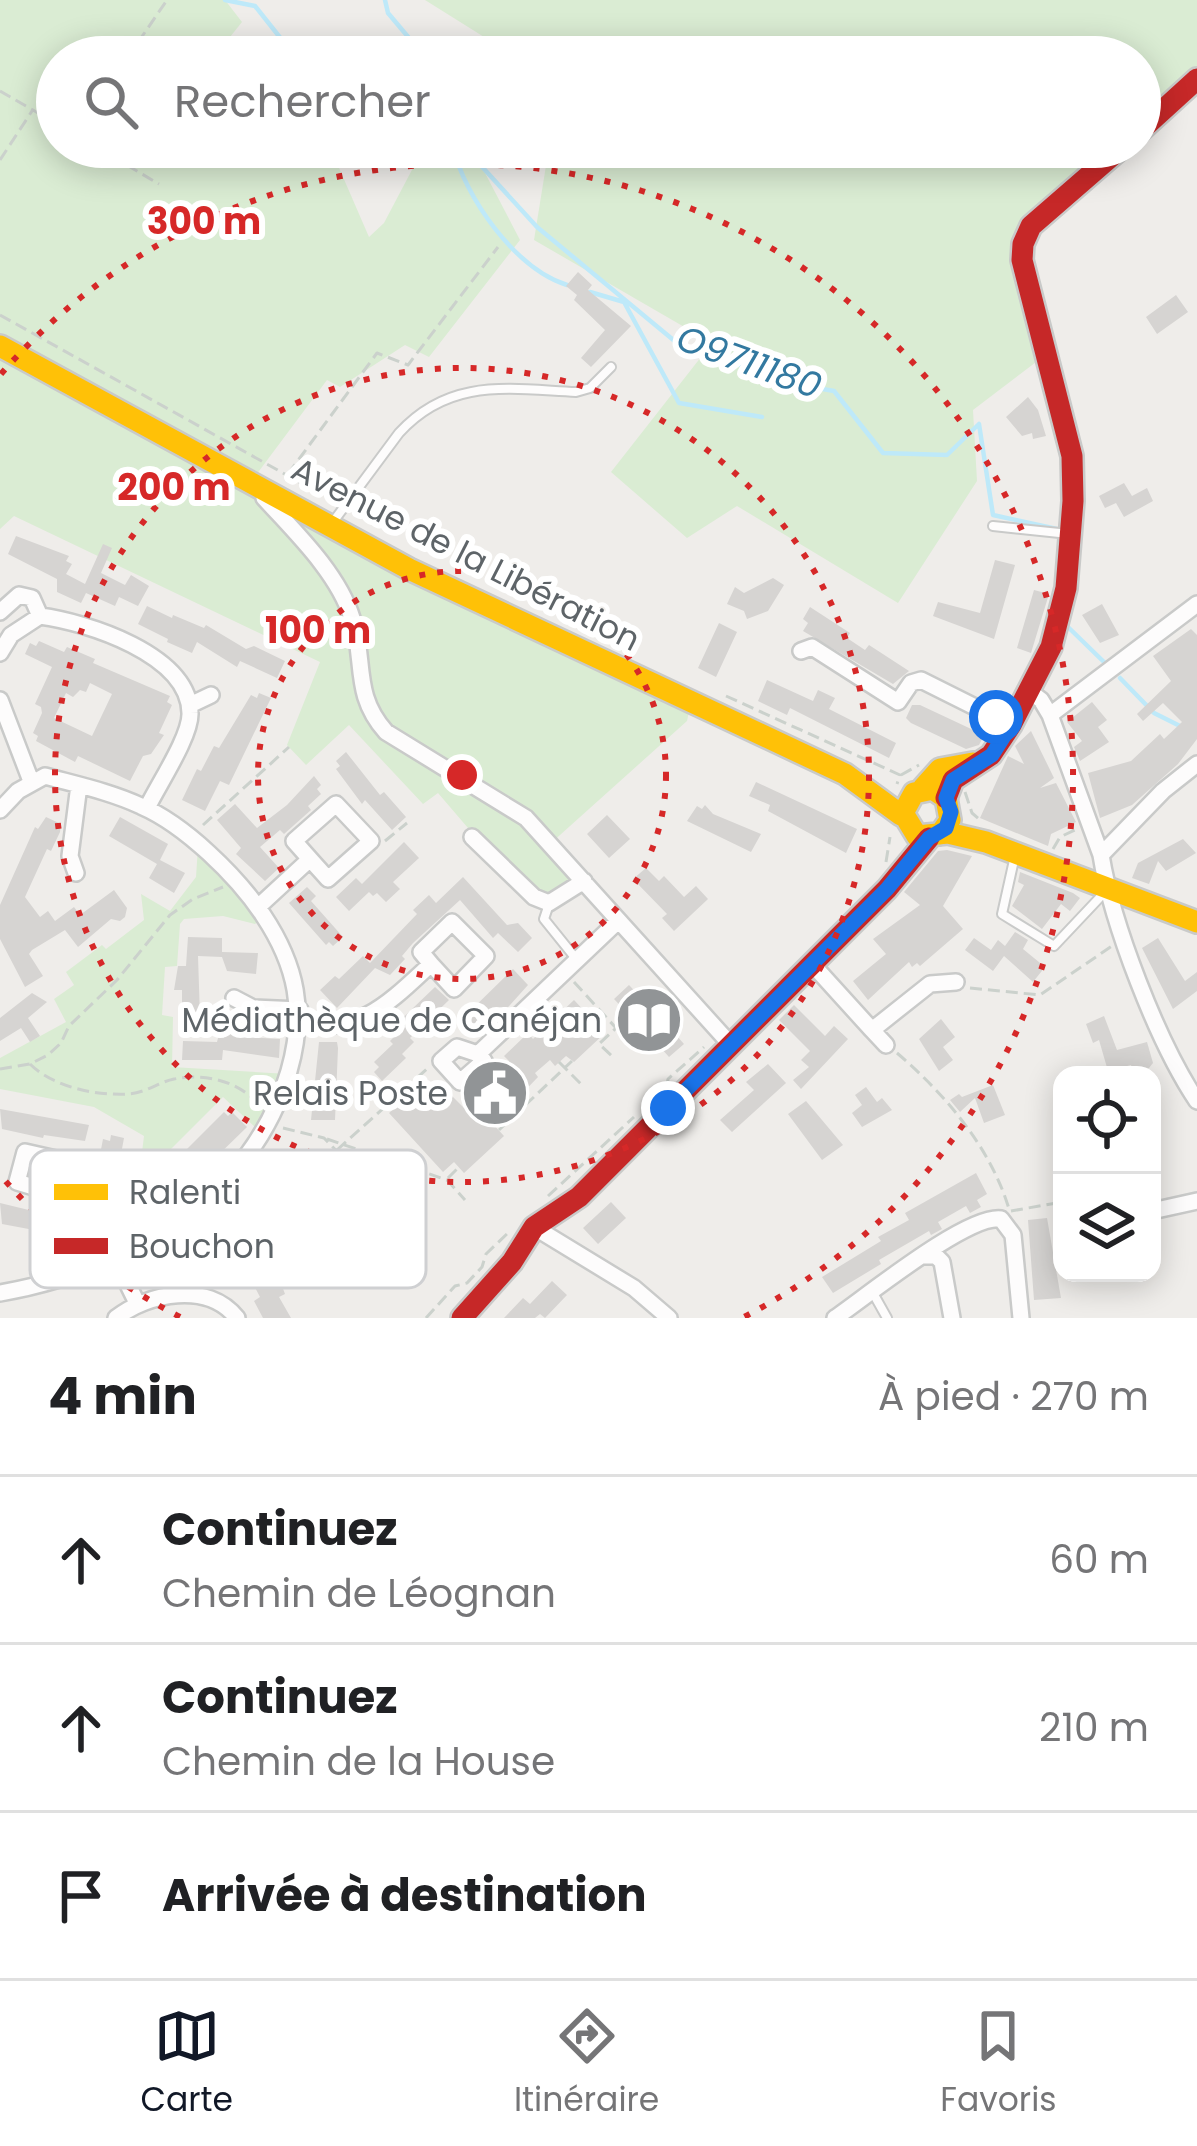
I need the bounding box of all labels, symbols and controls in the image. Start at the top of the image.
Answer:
search box [36,36,1161,168]
icon: search [78,69,144,135]
text: Rechercher [174,70,431,133]
text: 300 m [147,196,261,247]
water label: O9711180 [670,312,828,412]
street label: Avenue de la Libération [284,446,648,662]
text: 200 m [117,462,231,513]
text: 100 m [265,605,371,656]
route start [969,690,1023,744]
centre of rings [441,754,483,796]
library icon: Médiathèque de Canéjan [614,985,684,1055]
place label: Médiathèque de Canéjan [182,997,602,1044]
public building icon: Relais Poste [460,1058,530,1128]
map controls [1053,1066,1161,1282]
button: locate [1053,1066,1161,1174]
place label: Relais Poste [253,1070,448,1117]
route end [641,1081,695,1135]
legend [30,1150,426,1288]
text: Ralenti [129,1169,241,1216]
button: layers [1053,1174,1161,1282]
text: Bouchon [129,1223,275,1270]
text: 4 min [48,1360,197,1432]
text: À pied · 270 m [878,1369,1149,1424]
text: Continuez [162,1498,398,1561]
icon: ahead [48,1527,114,1593]
text: 60 m [1049,1532,1149,1587]
text: Chemin de Léognan [162,1566,556,1621]
text: Continuez [162,1666,398,1729]
icon: ahead [48,1695,114,1761]
text: 210 m [1039,1700,1149,1755]
text: Chemin de la House [162,1734,555,1789]
icon: arrive [48,1863,114,1929]
text: Arrivée à destination [162,1864,647,1927]
tab: Carte [140,2003,233,2125]
tab: Itinéraire [514,2003,659,2125]
tab: Favoris [940,2003,1057,2125]

